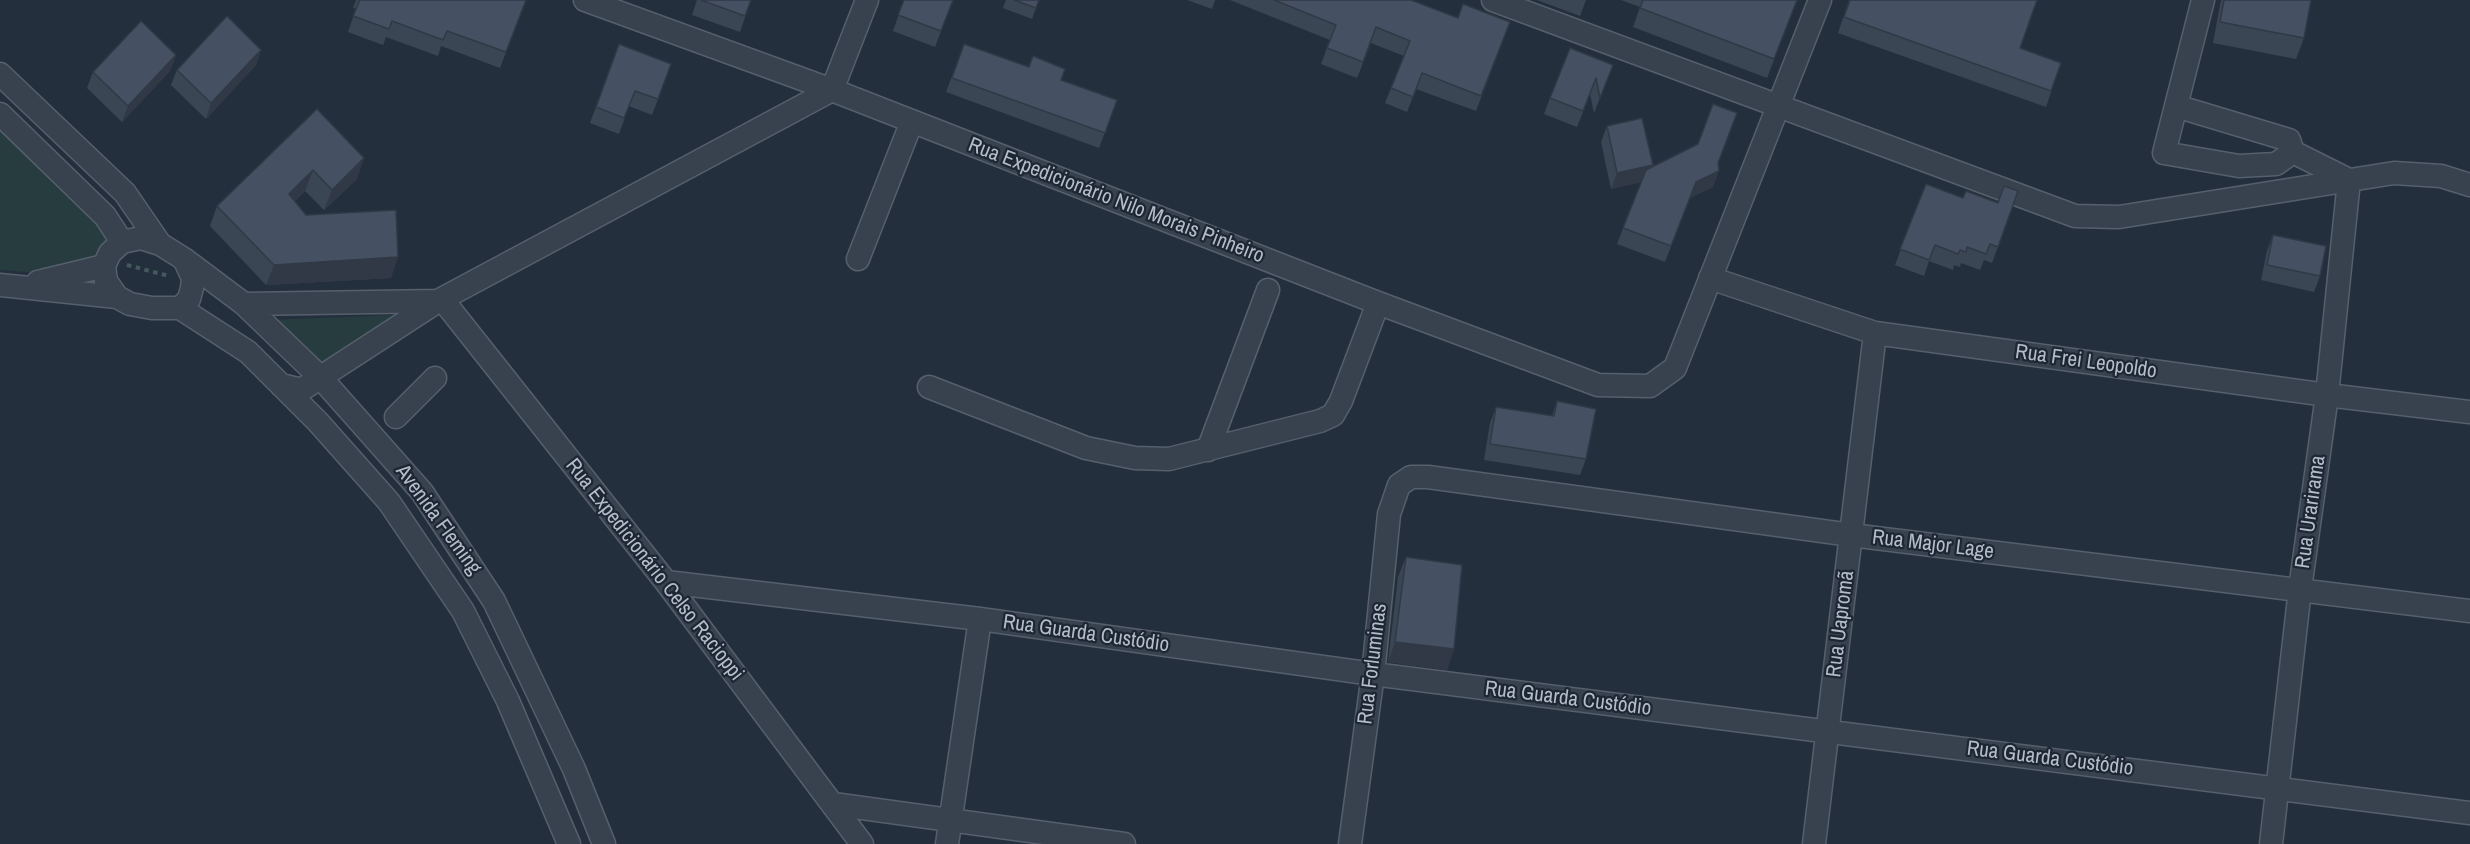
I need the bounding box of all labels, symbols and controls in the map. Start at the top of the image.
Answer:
street label: Rua Expedicionário Nilo Morais Pinheiro [964,133,1268,269]
street label: Rua Frei Leopoldo [2014,340,2158,384]
street label: Rua Expedicionário Celso Racioppi [560,454,748,686]
street label: Rua Urarirama [2291,454,2331,570]
street label: Avenida Fleming [390,460,486,580]
street label: Rua Major Lage [1871,525,1995,565]
street label: Rua Uapromã [1822,569,1860,679]
street label: Rua Forluminas [1353,602,1393,726]
street label: Rua Guarda Custódio [1001,610,1171,658]
street label: Rua Guarda Custódio [1483,676,1653,722]
street label: Rua Guarda Custódio [1965,736,2135,782]

